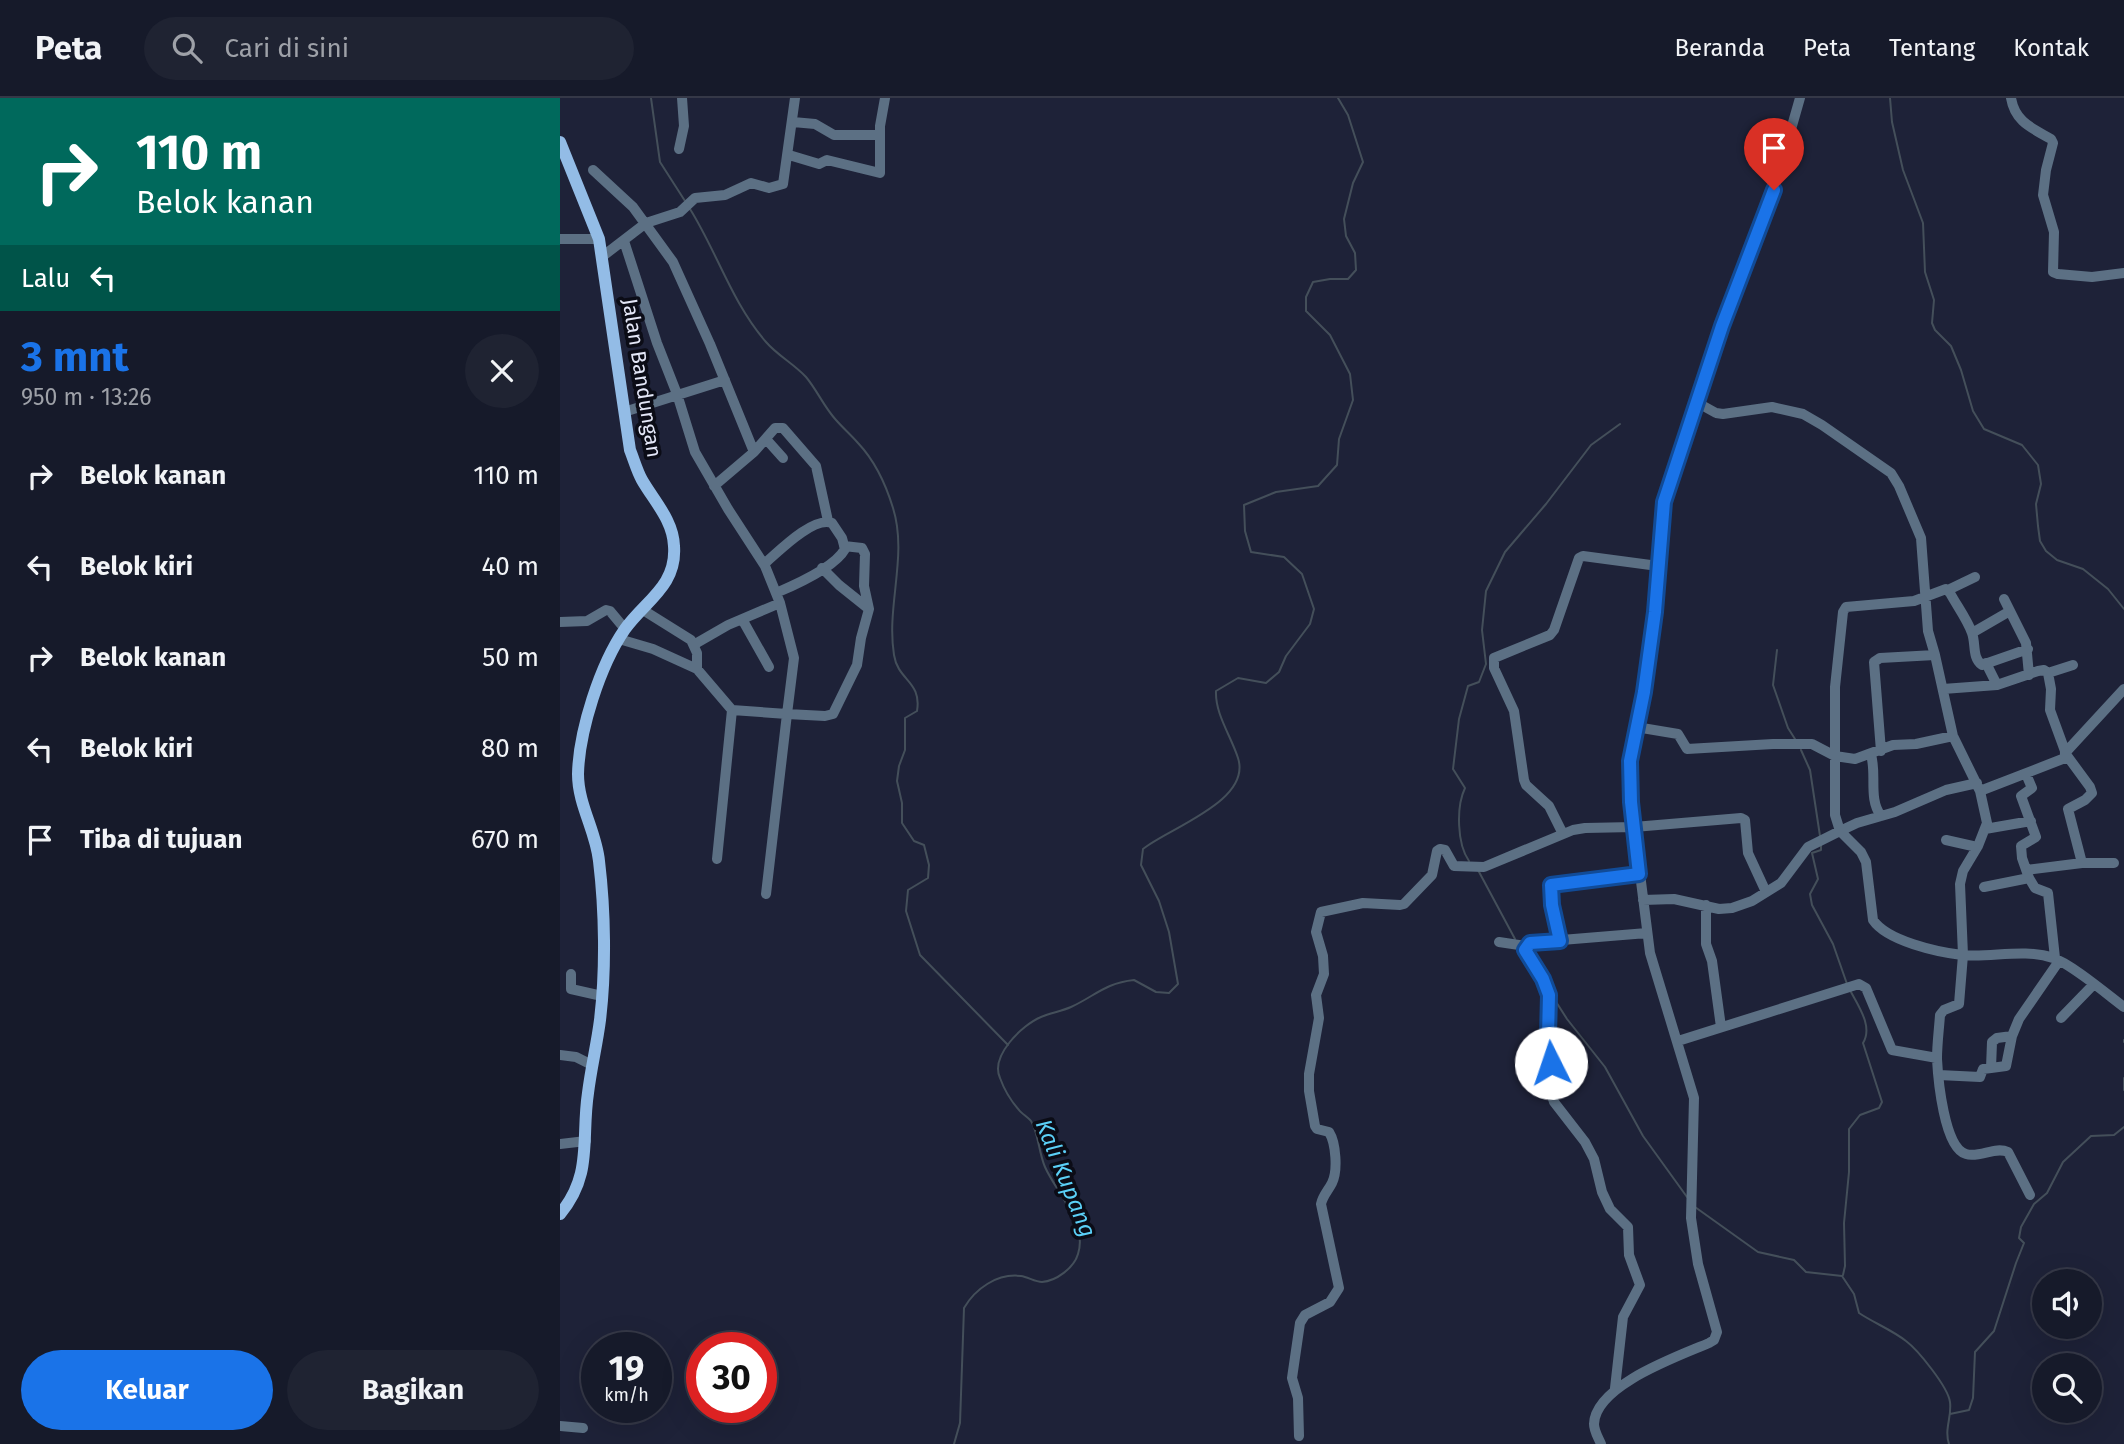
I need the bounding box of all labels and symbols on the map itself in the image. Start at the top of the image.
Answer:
pin [1744,118,1804,190]
street label: Jalan Bandungan [617,297,667,459]
position arrow [1514,1026,1588,1100]
water label: Kali Kupang [1030,1115,1102,1241]
speed limit sign: 30 [686,1332,777,1423]

